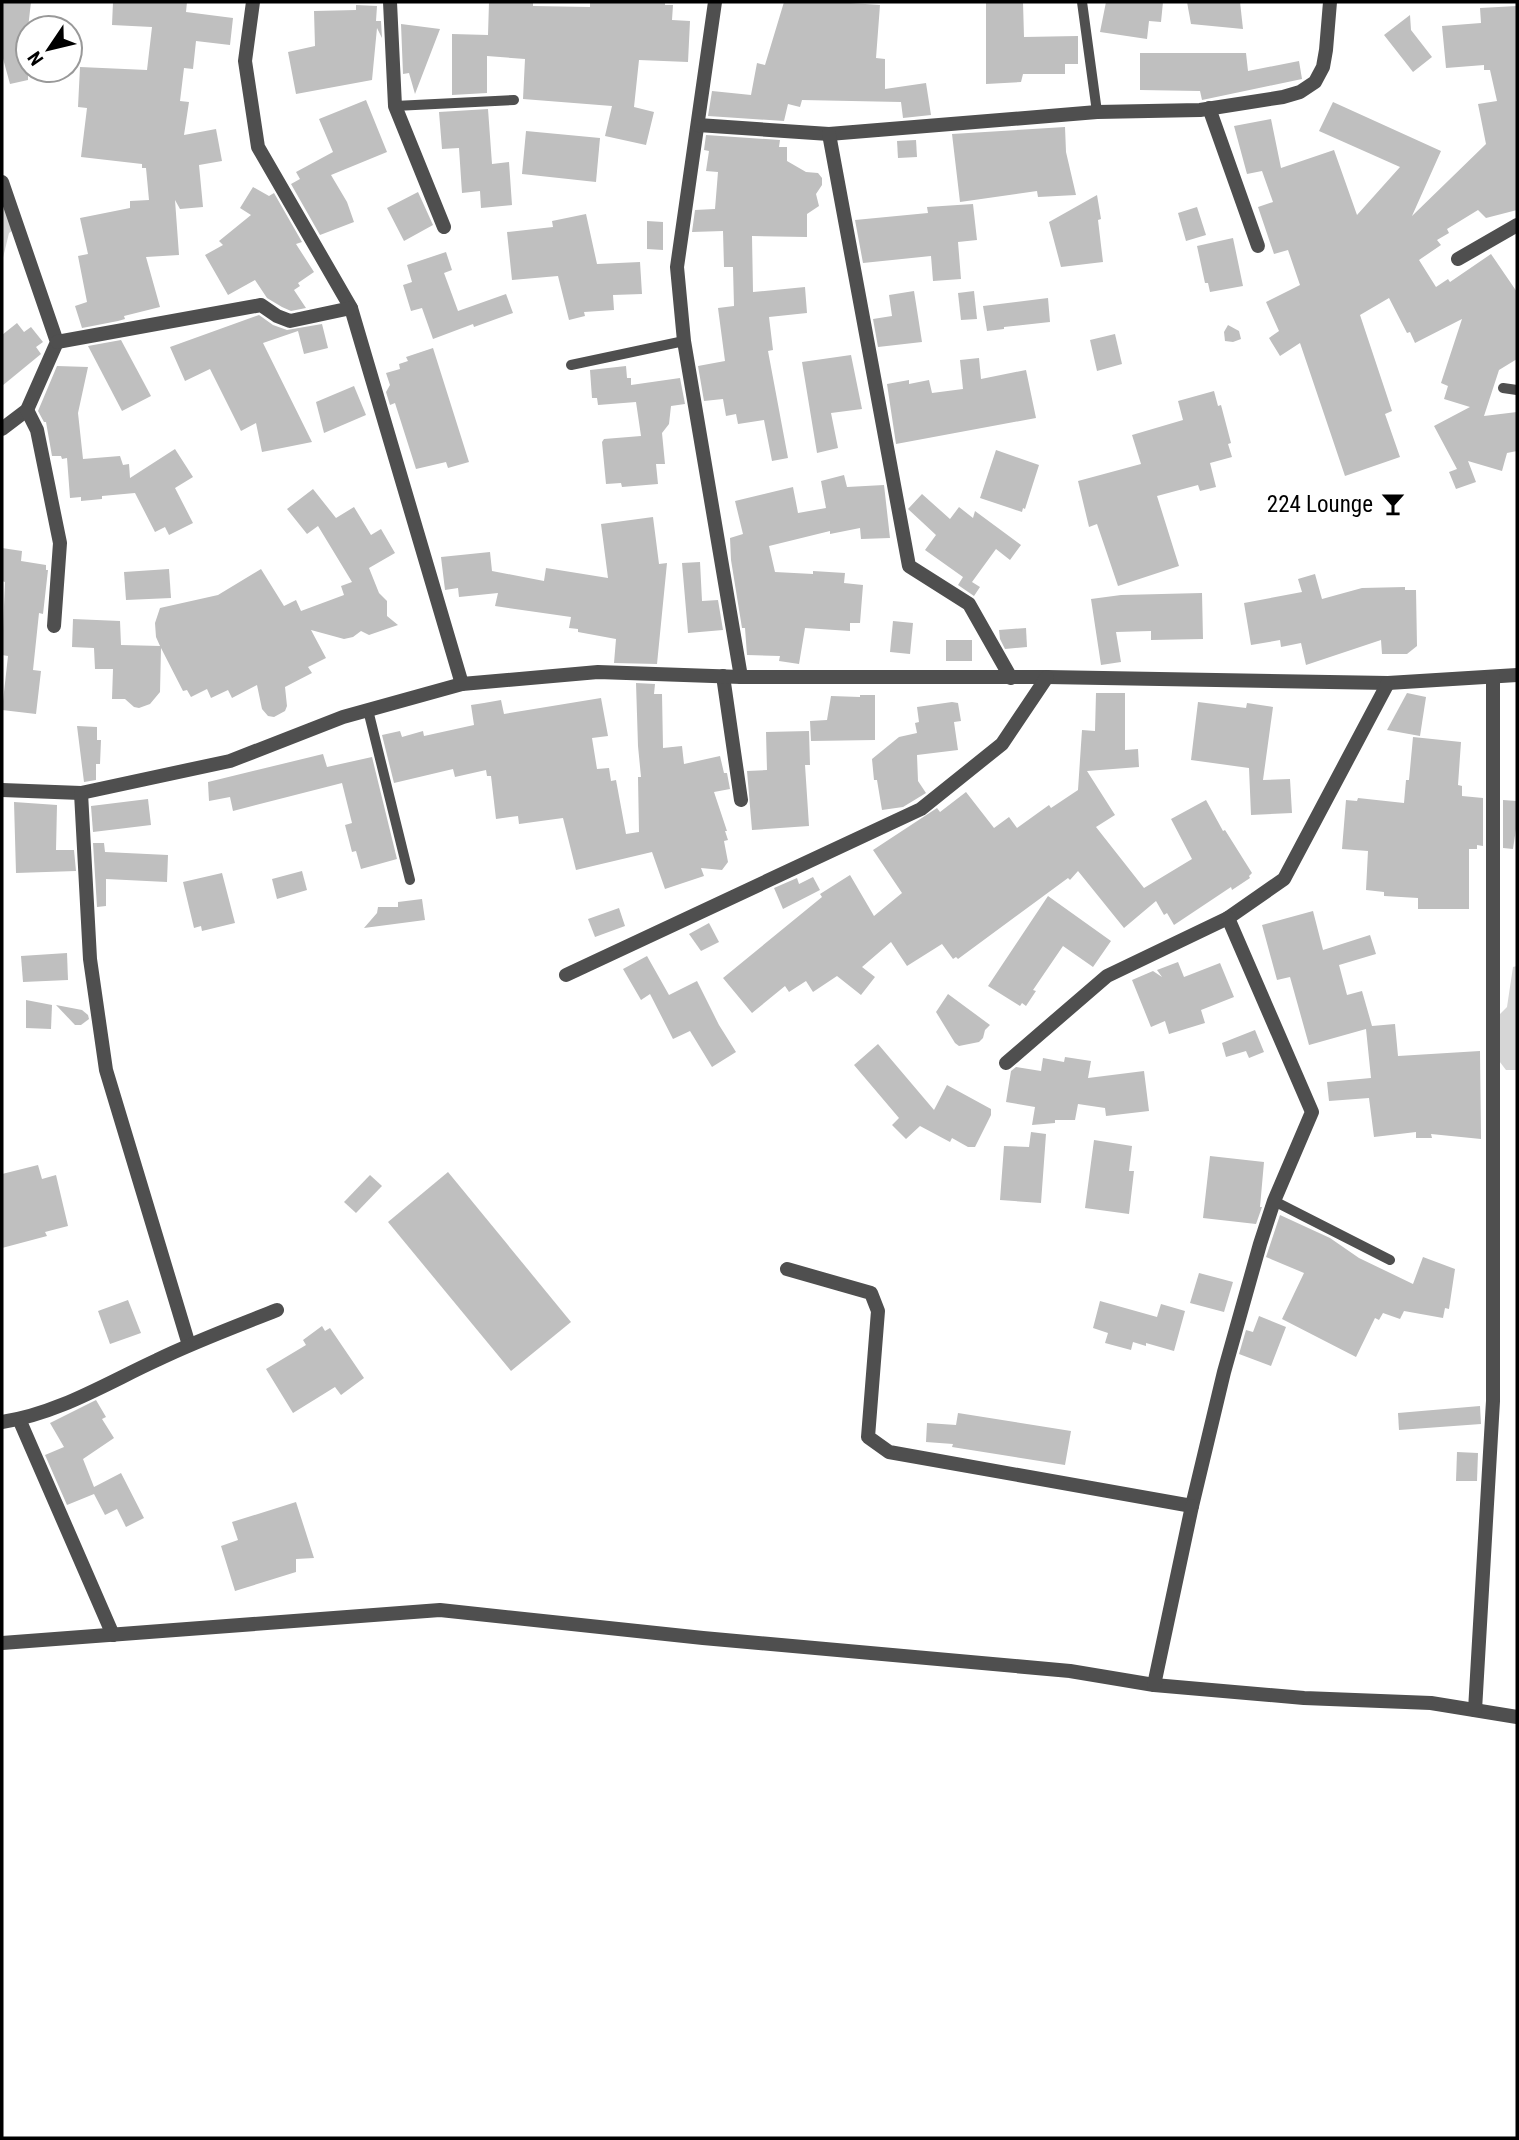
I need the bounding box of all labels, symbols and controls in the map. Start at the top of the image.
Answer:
north arrow [14,14,84,84]
text: N [23,47,48,70]
bar icon: 224 Lounge [1379,490,1407,518]
place label: 224 Lounge [1267,491,1373,518]

